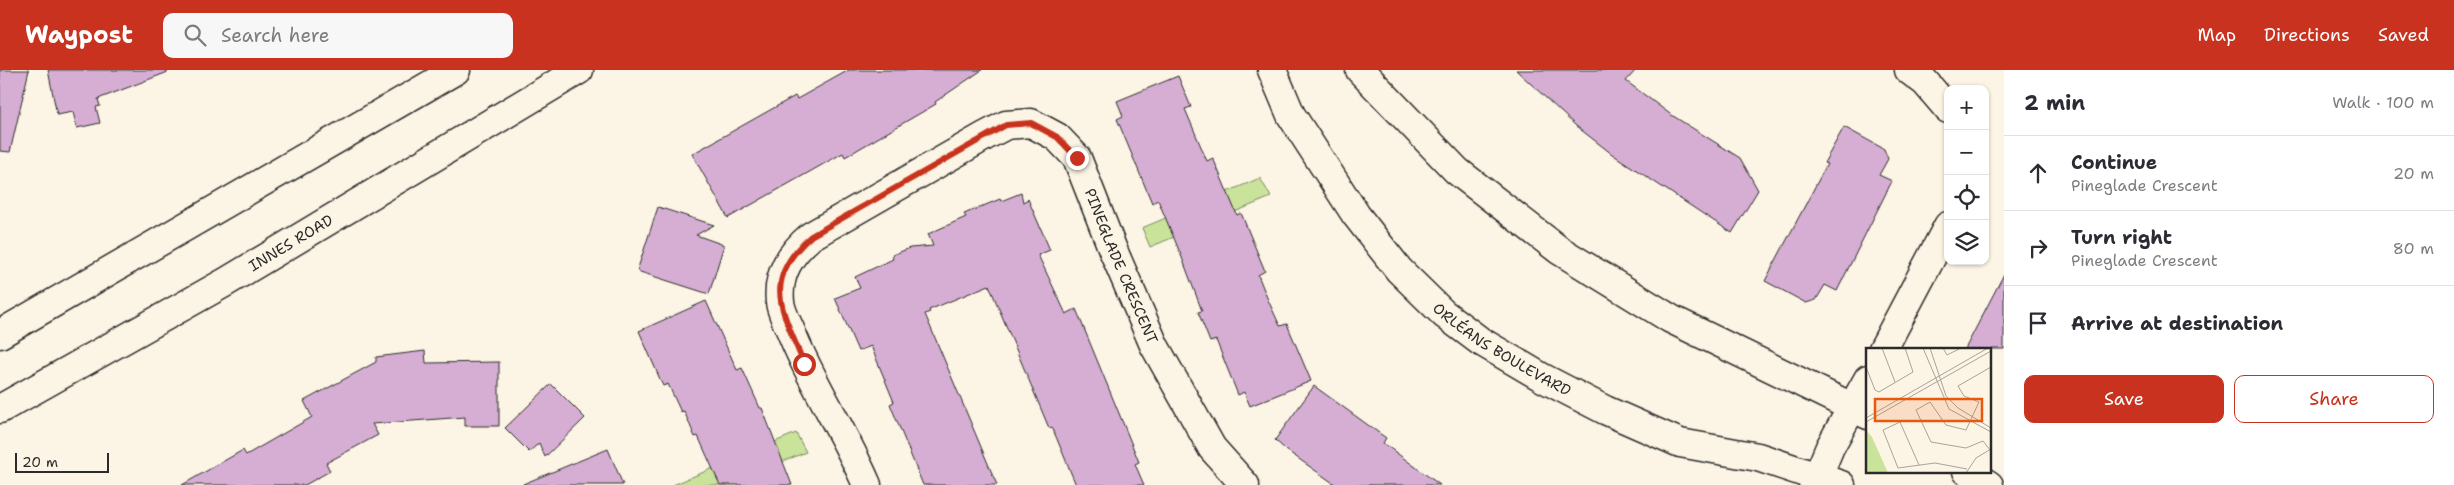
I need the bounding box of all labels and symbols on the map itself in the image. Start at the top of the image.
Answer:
route end [1066,147,1089,170]
street label: PINEGLADE CRESCENT [1080,186,1162,347]
street label: INNES ROAD [245,210,337,276]
street label: ORLÉANS BOULEVARD [1428,298,1575,401]
inset map [1866,348,1992,472]
route start [793,353,816,376]
scale bar [15,450,109,473]

